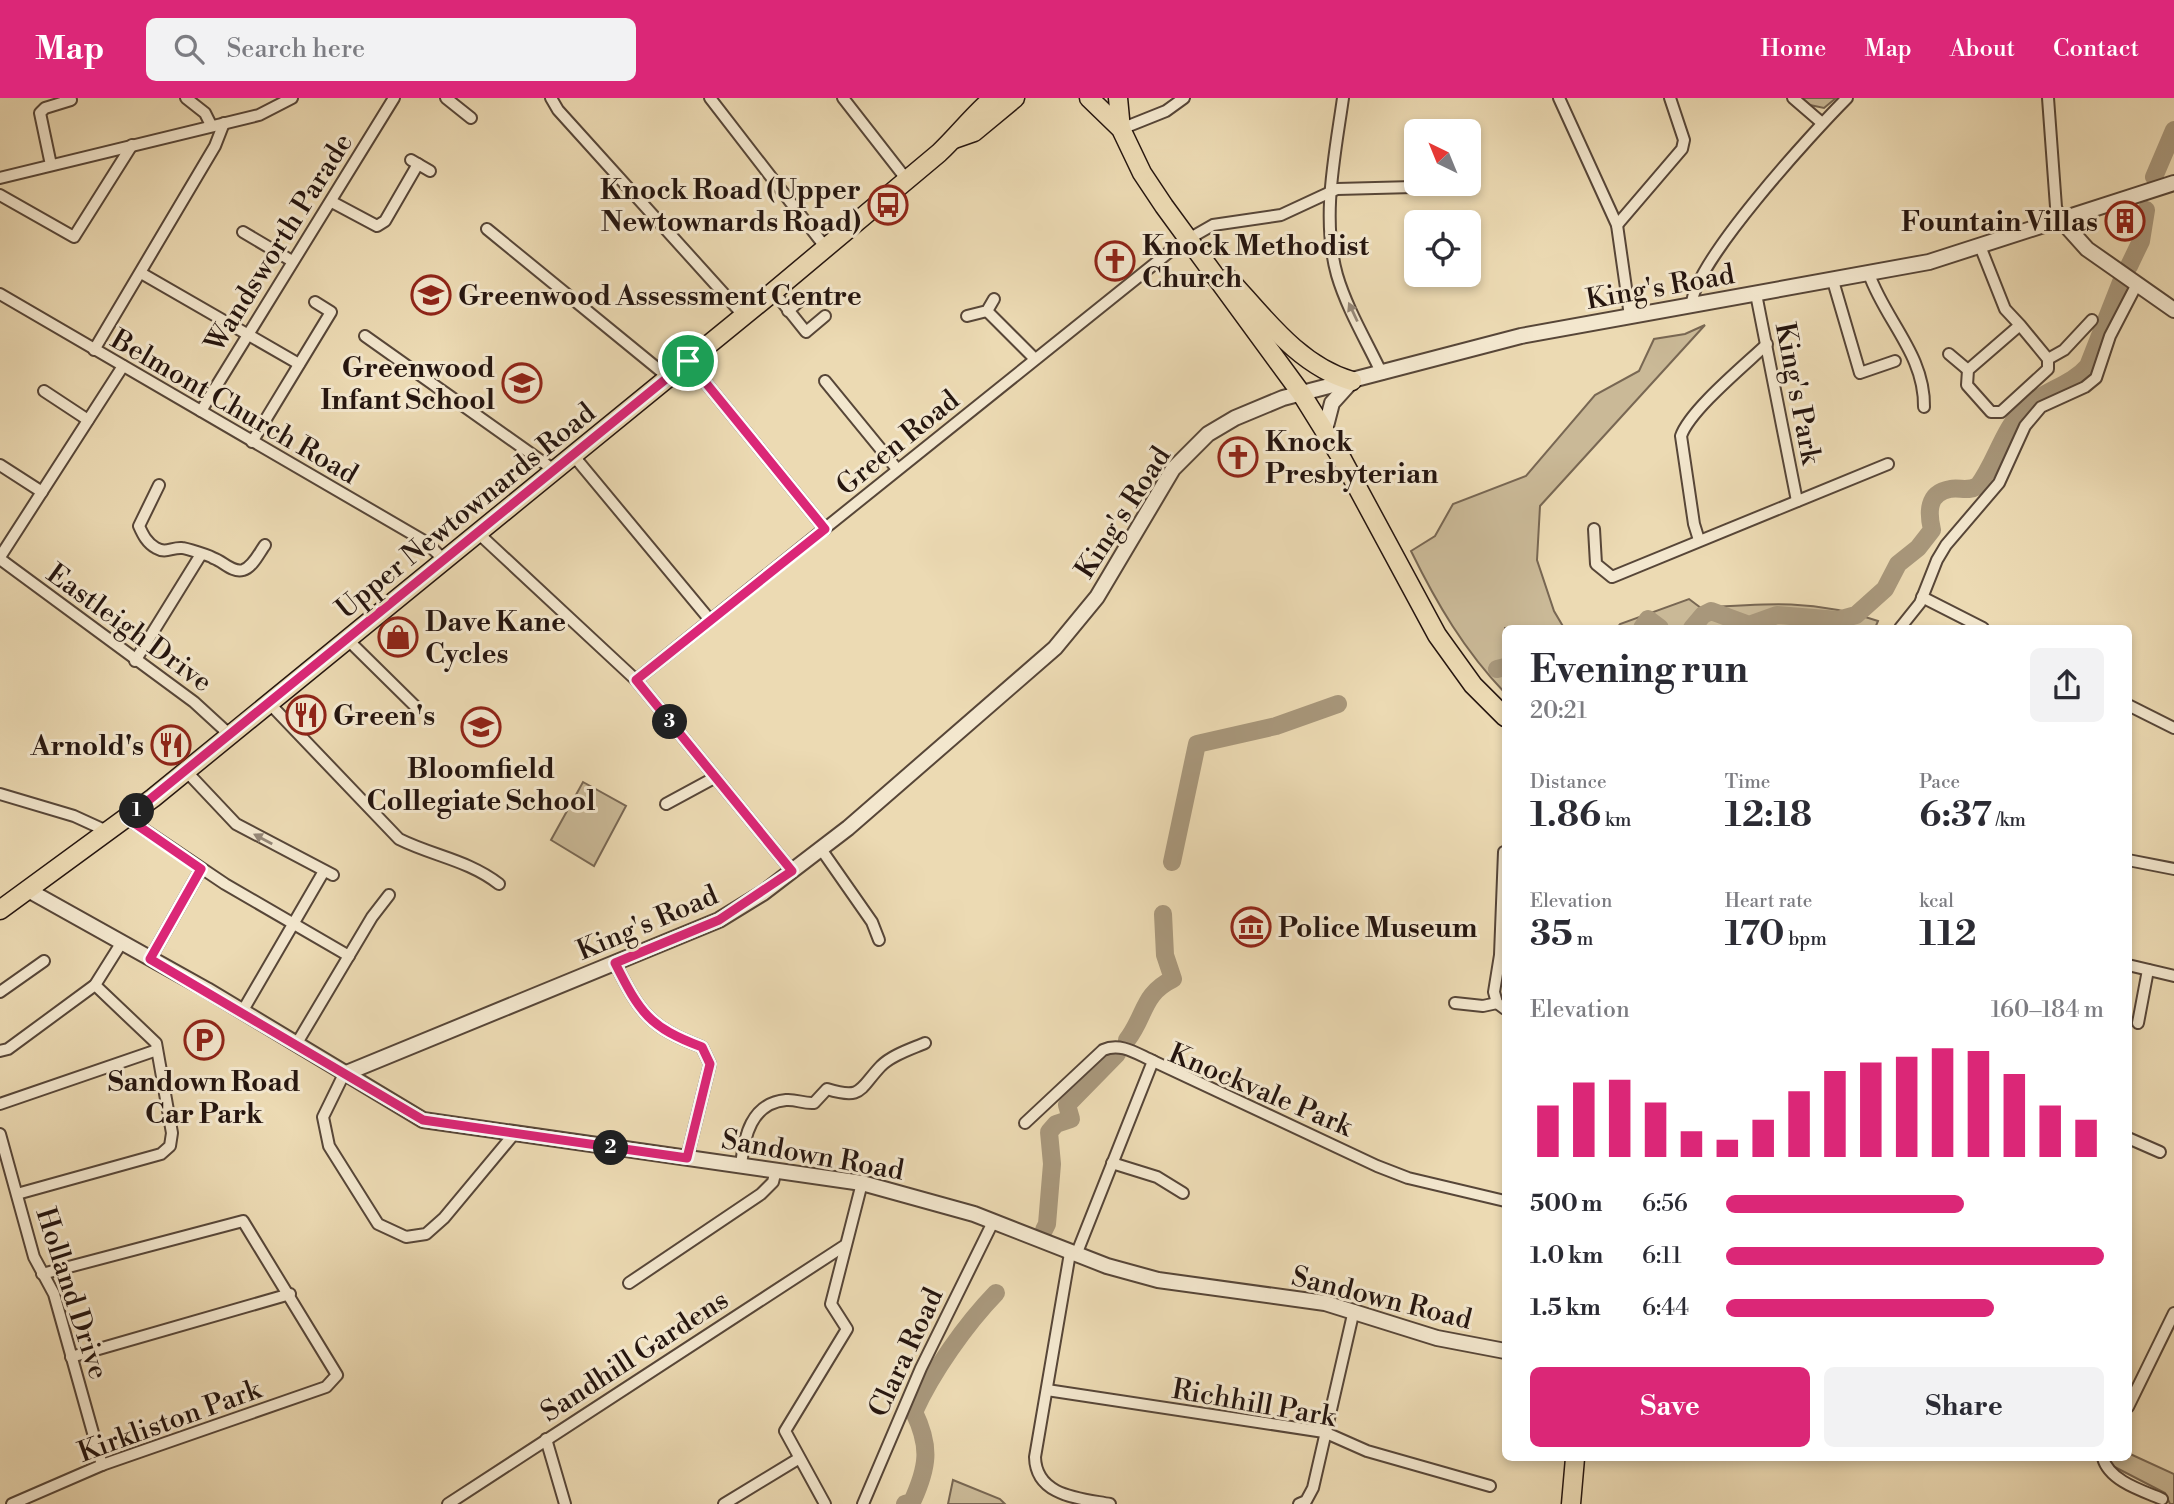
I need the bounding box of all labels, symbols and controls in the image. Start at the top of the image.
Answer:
search box [146,18,636,81]
text: Map [35,29,104,70]
icon: search [170,30,208,68]
text: Search here [226,33,365,65]
text: Home [1761,34,1826,64]
text: Map [1864,34,1912,64]
text: About [1950,34,2015,64]
text: Contact [2053,34,2139,64]
north arrow [1404,119,1480,196]
map controls [1404,119,1481,287]
street label: Wandsworth Parade [197,127,361,360]
place label: Knock Road (Upper Newtownards Road) [600,173,861,240]
bus stop icon: Knock Road (Upper Newtownards Road) [867,184,909,226]
building icon: Fountain Villas [2104,200,2146,242]
place label: Fountain Villas [1901,205,2098,240]
button: locate [1404,210,1481,287]
place label: Knock Methodist Church [1142,229,1370,296]
church icon: Knock Methodist Church [1094,240,1136,282]
street label: King's Road [1583,257,1737,318]
school or university icon: Greenwood Assessment Centre [410,274,452,316]
place label: Greenwood Assessment Centre [458,279,862,314]
one-way arrow [1347,302,1358,322]
street label: King's Park [1767,320,1829,468]
street label: Belmont Church Road [104,322,364,492]
pin [658,331,718,391]
icon: arrive [669,342,707,380]
place label: Greenwood Infant School [320,351,495,418]
school or university icon: Greenwood Infant School [501,362,543,404]
street label: Green Road [829,383,967,503]
street label: Upper Newtownards Road [329,396,603,627]
place label: Knock Presbyterian [1265,425,1438,492]
church icon: Knock Presbyterian [1217,436,1259,478]
street label: King's Road [1068,440,1179,585]
street label: Eastleigh Drive [39,556,219,700]
place label: Dave Kane Cycles [425,605,566,672]
shop icon: Dave Kane Cycles [377,616,419,658]
text: Evening run [1530,647,1748,694]
button: share [2030,648,2104,722]
restaurant icon: Green's [285,694,327,736]
text: 20:21 [1530,697,1587,725]
place label: Green's [333,699,435,734]
pin: 3 [652,704,688,740]
school or university icon: Bloomfield Collegiate School [460,706,502,748]
text: 3 [664,709,675,733]
restaurant icon: Arnold's [150,724,192,766]
place label: Arnold's [29,729,144,764]
place label: Bloomfield Collegiate School [367,752,596,819]
text: Distance [1530,770,1607,794]
text: Time [1725,770,1770,794]
text: Pace [1919,770,1960,794]
pin: 1 [120,794,154,828]
text: 1.86 [1530,794,1601,837]
text: 12:18 [1725,794,1812,837]
text: 6:37 [1919,794,1992,837]
text: 1 [132,798,141,822]
text: km [1601,808,1632,832]
text: /km [1992,808,2026,832]
one-way arrow [254,833,273,845]
street label: King's Road [572,878,724,969]
text: Elevation [1530,889,1612,913]
text: Heart rate [1725,889,1812,913]
text: kcal [1919,889,1954,913]
museum icon: Police Museum [1230,906,1272,948]
place label: Police Museum [1278,911,1478,946]
text: 35 [1530,913,1573,956]
text: 170 [1725,913,1784,956]
text: 112 [1919,913,1977,956]
text: m [1573,927,1593,951]
text: bpm [1784,927,1827,951]
text: Elevation [1530,996,1630,1024]
text: 160–184 m [1991,996,2104,1024]
parking icon: Sandown Road Car Park [183,1019,225,1061]
street label: Knockvale Park [1163,1036,1359,1145]
place label: Sandown Road Car Park [108,1065,301,1132]
street label: Sandown Road [719,1122,907,1189]
pin: 2 [594,1130,628,1166]
text: 2 [605,1135,616,1159]
text: 500 m [1530,1190,1602,1218]
text: 6:56 [1642,1190,1688,1218]
street label: Holland Drive [27,1203,116,1384]
text: 1.0 km [1530,1242,1603,1270]
text: 6:11 [1642,1242,1682,1270]
street label: Sandown Road [1288,1259,1476,1338]
street label: Clara Road [861,1282,952,1423]
street label: Sandhill Gardens [534,1283,735,1430]
text: 1.5 km [1530,1294,1601,1322]
text: 6:44 [1642,1294,1689,1322]
button: Save [1530,1367,1810,1447]
button: Share [1824,1367,2104,1447]
street label: Kirkliston Park [73,1372,267,1471]
street label: Richhill Park [1169,1372,1340,1435]

